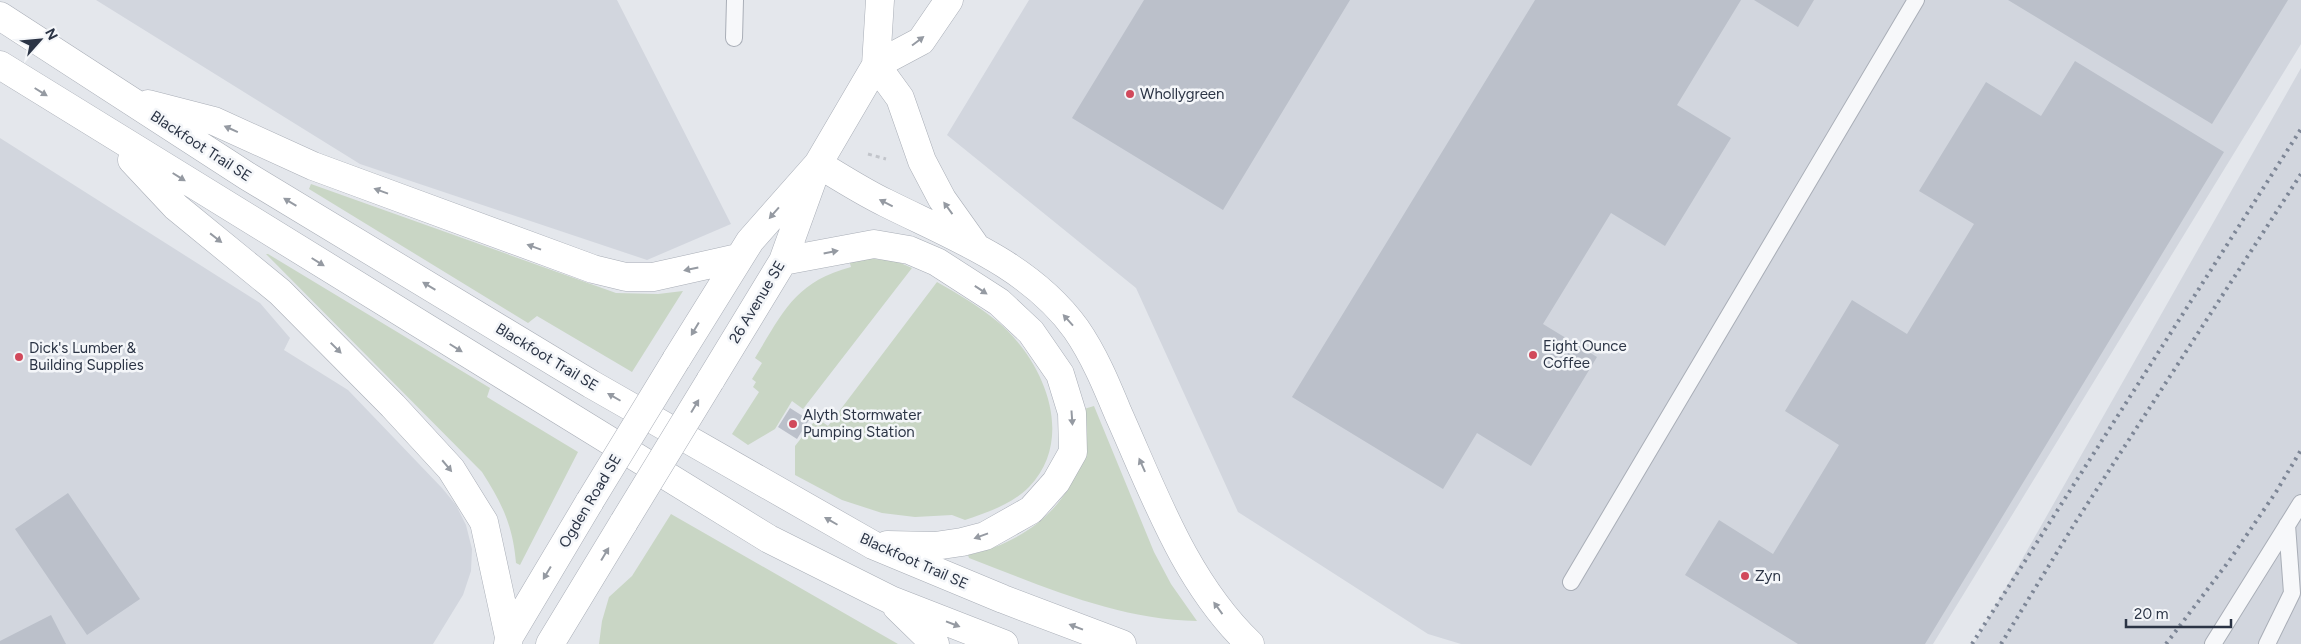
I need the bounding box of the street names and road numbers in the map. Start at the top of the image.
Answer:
street label: Blackfoot Trail SE [147,107,255,185]
street label: 26 Avenue SE [725,257,789,347]
street label: Blackfoot Trail SE [492,319,602,395]
street label: Ogden Road SE [555,451,625,551]
street label: Blackfoot Trail SE [857,529,971,593]

